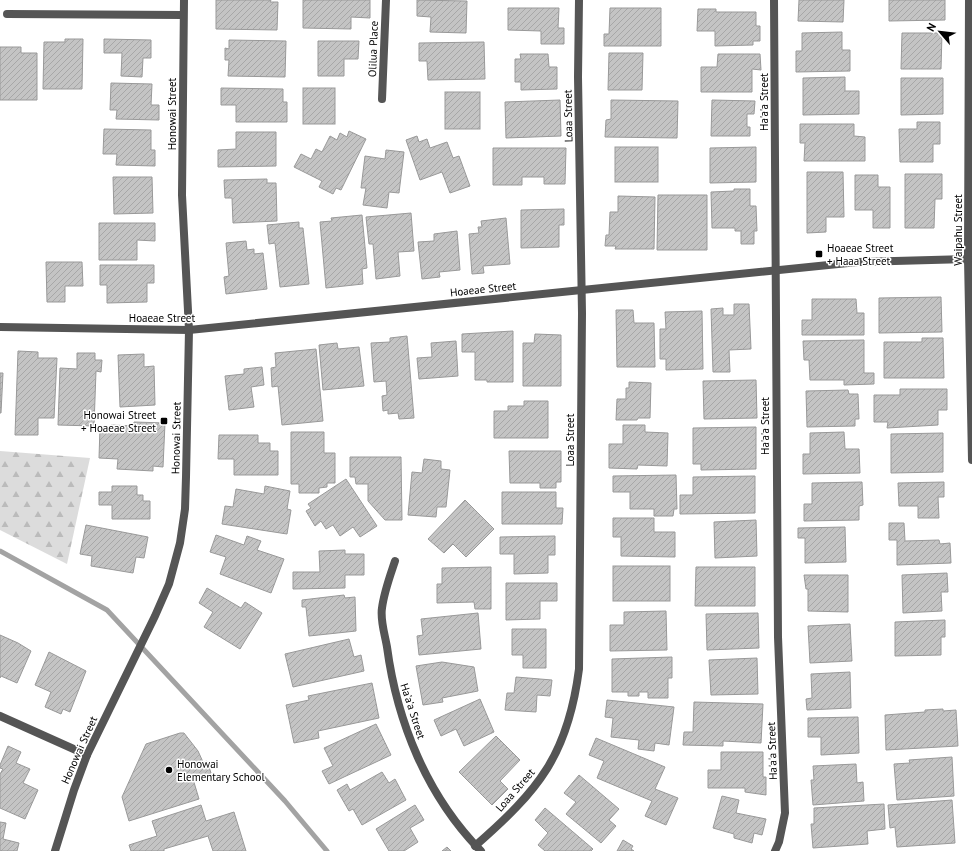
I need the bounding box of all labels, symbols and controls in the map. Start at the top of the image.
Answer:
north arrow [920,12,960,52]
street label: Olilua Place [365,20,381,77]
text: N [923,21,939,34]
street label: Ha'a'a Street [757,73,771,131]
street label: Honowai Street [165,77,179,150]
street label: Loaa Street [561,89,575,143]
street label: Waipahu Street [951,194,965,266]
place label: Hoaeae Street + Haaa Street [827,241,894,268]
marker: Hoaeae Street + Haaa Street [814,249,824,259]
street label: Hoaeae Street [449,279,517,299]
street label: Hoaeae Street [129,311,195,325]
street label: Ha'a'a Street [758,397,772,455]
street label: Honowai Street [168,401,184,474]
place label: Honowai Street + Hoaeae Street [81,408,156,435]
street label: Loaa Street [563,413,577,466]
marker: Honowai Street + Hoaeae Street [159,416,169,426]
street label: Ha'a'a Street [397,681,429,741]
street label: Honowai Street [58,714,100,786]
street label: Ha'a'a Street [764,721,780,780]
place label: Honowai Elementary School [177,757,265,784]
marker: Honowai Elementary School [164,765,174,775]
street label: Loaa Street [492,765,538,815]

